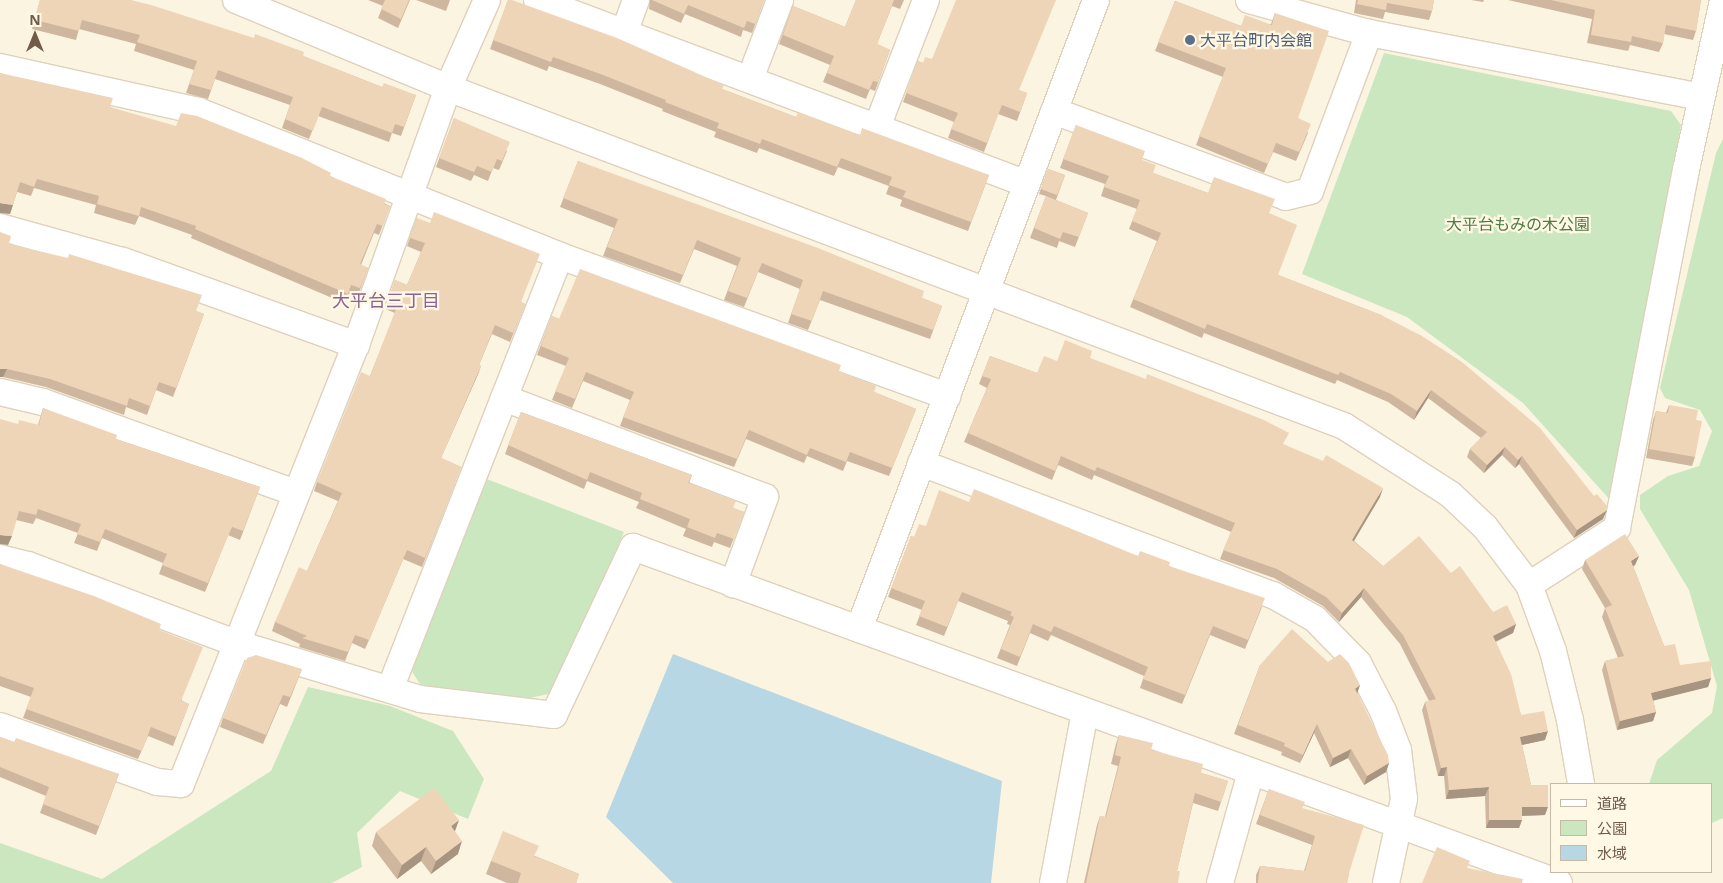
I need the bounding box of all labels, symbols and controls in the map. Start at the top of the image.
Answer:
north arrow [10,10,60,60]
text: N [29,10,41,29]
place label: 大平台町内会館 [1200,30,1312,50]
marker: 大平台町内会館 [1184,34,1196,46]
park label: 大平台もみの木公園 [1446,214,1590,234]
district label: 大平台三丁目 [332,289,440,311]
legend [1550,783,1713,873]
text: 道路 [1597,793,1627,813]
text: 公園 [1597,818,1627,838]
text: 水域 [1597,843,1627,863]

